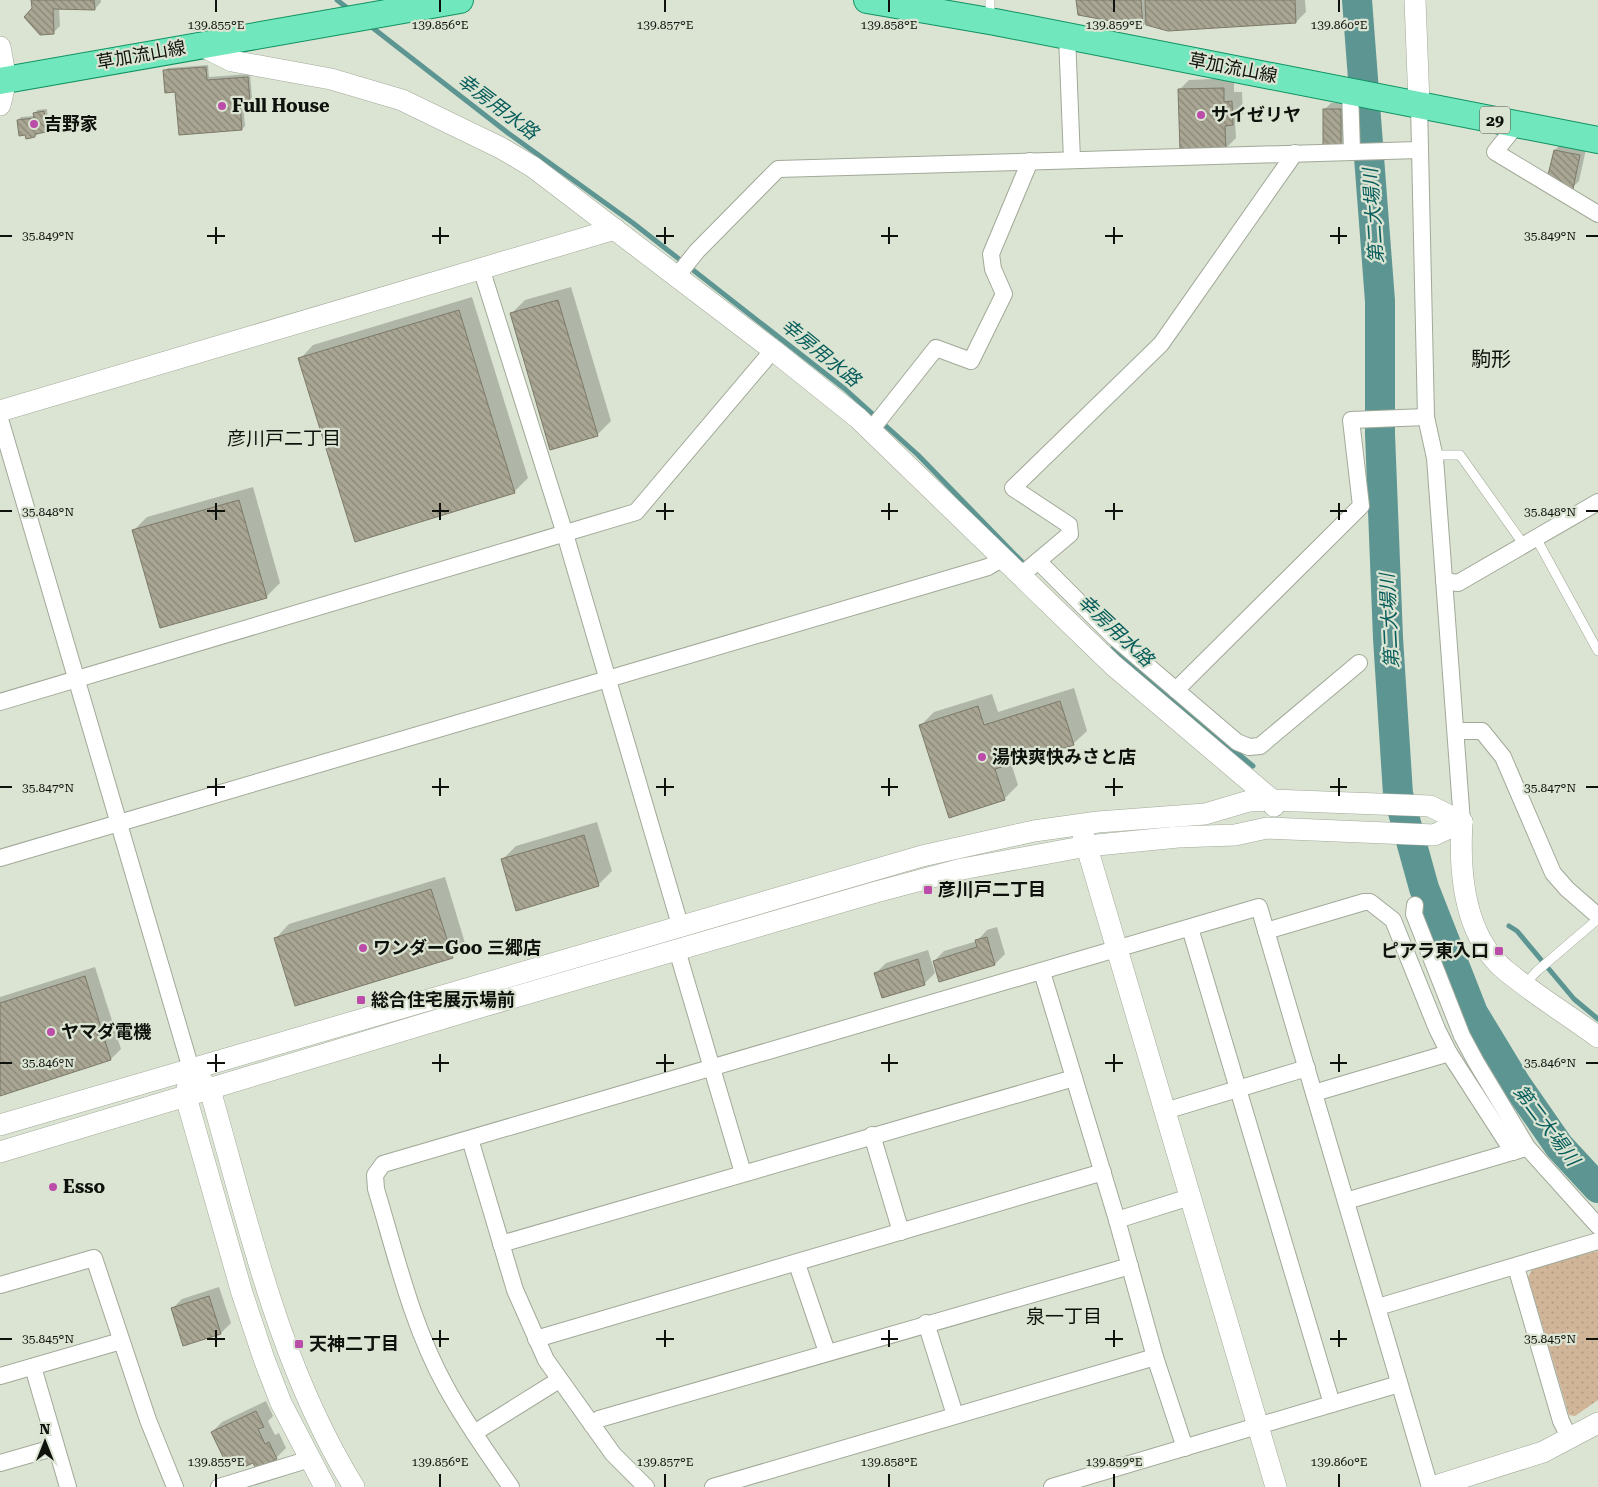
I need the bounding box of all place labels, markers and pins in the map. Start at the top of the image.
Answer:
place label: Full House [232,95,330,116]
marker: Full House [216,100,228,112]
place label: サイゼリヤ [1211,104,1301,125]
marker: サイゼリヤ [1195,109,1207,121]
place label: 吉野家 [44,113,98,134]
marker: 吉野家 [28,118,40,130]
place label: 湯快爽快みさと店 [992,746,1136,767]
marker: 湯快爽快みさと店 [976,751,988,763]
place label: 彦川戸二丁目 [938,879,1046,900]
marker: 彦川戸二丁目 [922,884,934,896]
place label: ワンダーGoo 三郷店 [373,937,541,958]
place label: ピアラ東入口 [1381,940,1489,961]
marker: ワンダーGoo 三郷店 [357,942,369,954]
marker: ピアラ東入口 [1493,945,1505,957]
place label: 総合住宅展示場前 [371,989,515,1010]
marker: 総合住宅展示場前 [355,994,367,1006]
place label: ヤマダ電機 [61,1021,152,1042]
marker: ヤマダ電機 [45,1026,57,1038]
place label: Esso [63,1176,105,1197]
marker: Esso [47,1181,59,1193]
place label: 天神二丁目 [309,1333,399,1354]
marker: 天神二丁目 [293,1338,305,1350]

